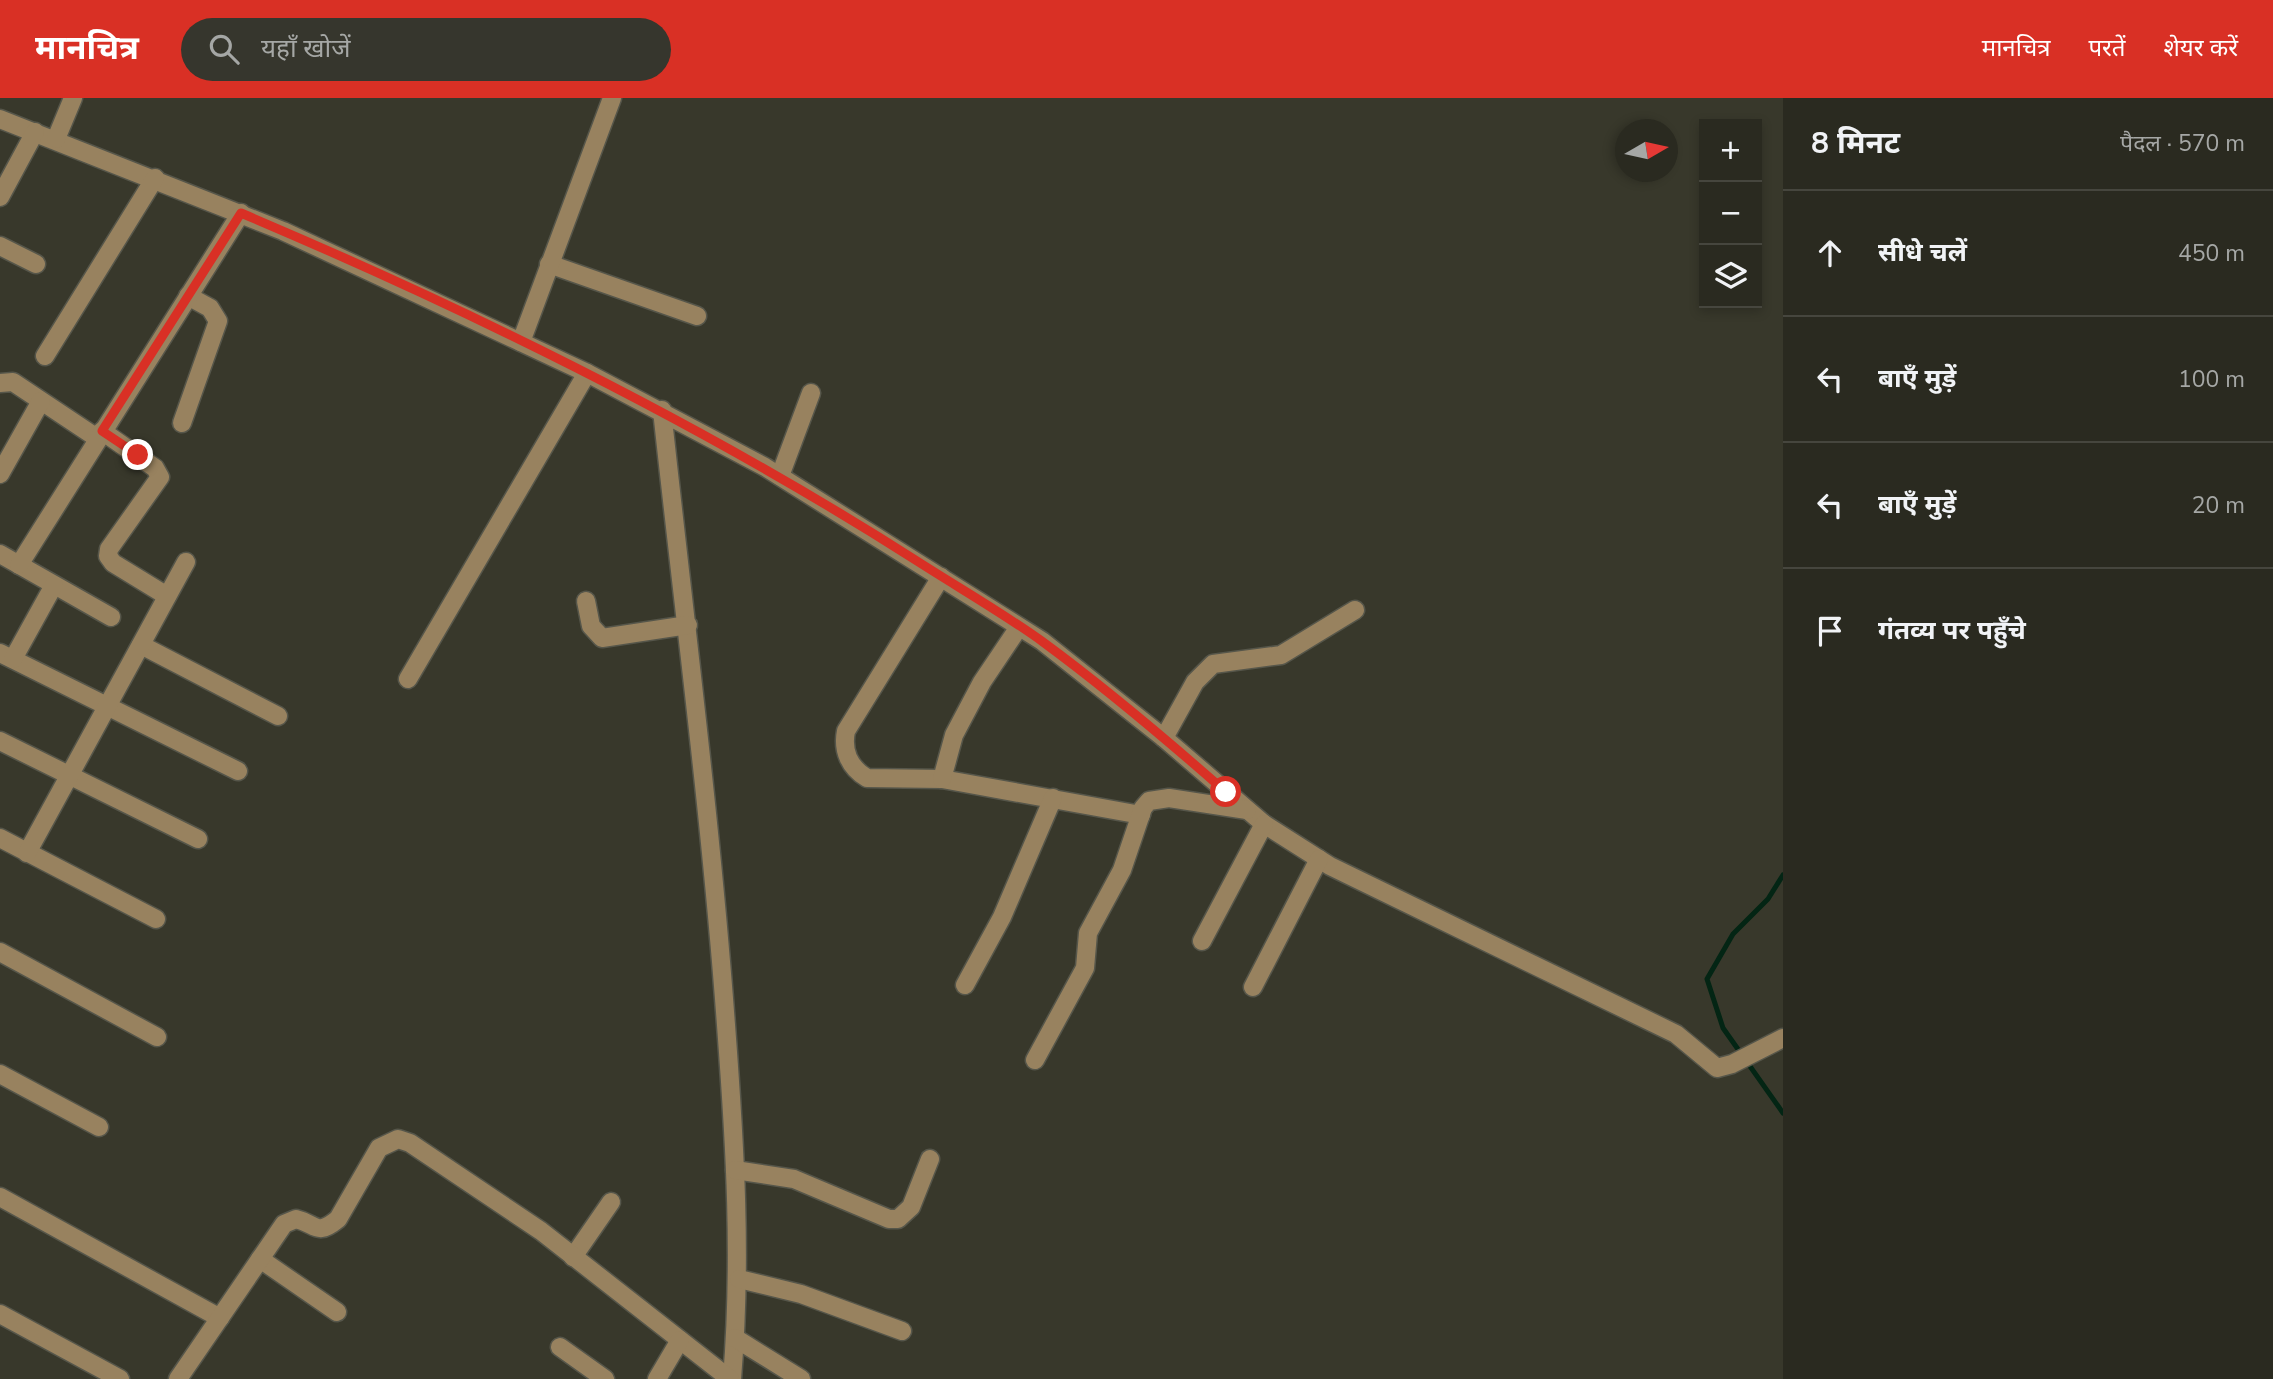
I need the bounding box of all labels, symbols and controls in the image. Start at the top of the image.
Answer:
search box [181,18,671,81]
text: मानचित्र [35,26,139,71]
icon: search [205,30,243,68]
text: यहाँ खोजें [261,31,351,66]
text: मानचित्र [1982,32,2050,64]
text: परतें [2088,32,2126,64]
text: शेयर करें [2164,32,2238,64]
north arrow [1615,119,1678,182]
map controls [1699,119,1762,308]
button: + [1699,119,1762,182]
text: 8 मिनट [1811,123,1900,164]
text: पैदल · 570 m [2120,128,2245,159]
button: − [1699,182,1762,245]
icon: ahead [1811,234,1849,272]
text: सीधे चलें [1878,235,1967,270]
text: 450 m [2178,238,2245,269]
button: layers [1699,245,1762,308]
icon: left [1811,360,1849,398]
text: बाएँ मुड़ें [1878,361,1956,396]
text: 100 m [2178,364,2245,395]
route end [122,439,153,470]
icon: left [1811,486,1849,524]
text: बाएँ मुड़ें [1878,487,1956,522]
text: 20 m [2192,490,2245,521]
icon: arrive [1811,612,1849,650]
text: गंतव्य पर पहुँचे [1878,613,2026,648]
route start [1210,776,1241,807]

